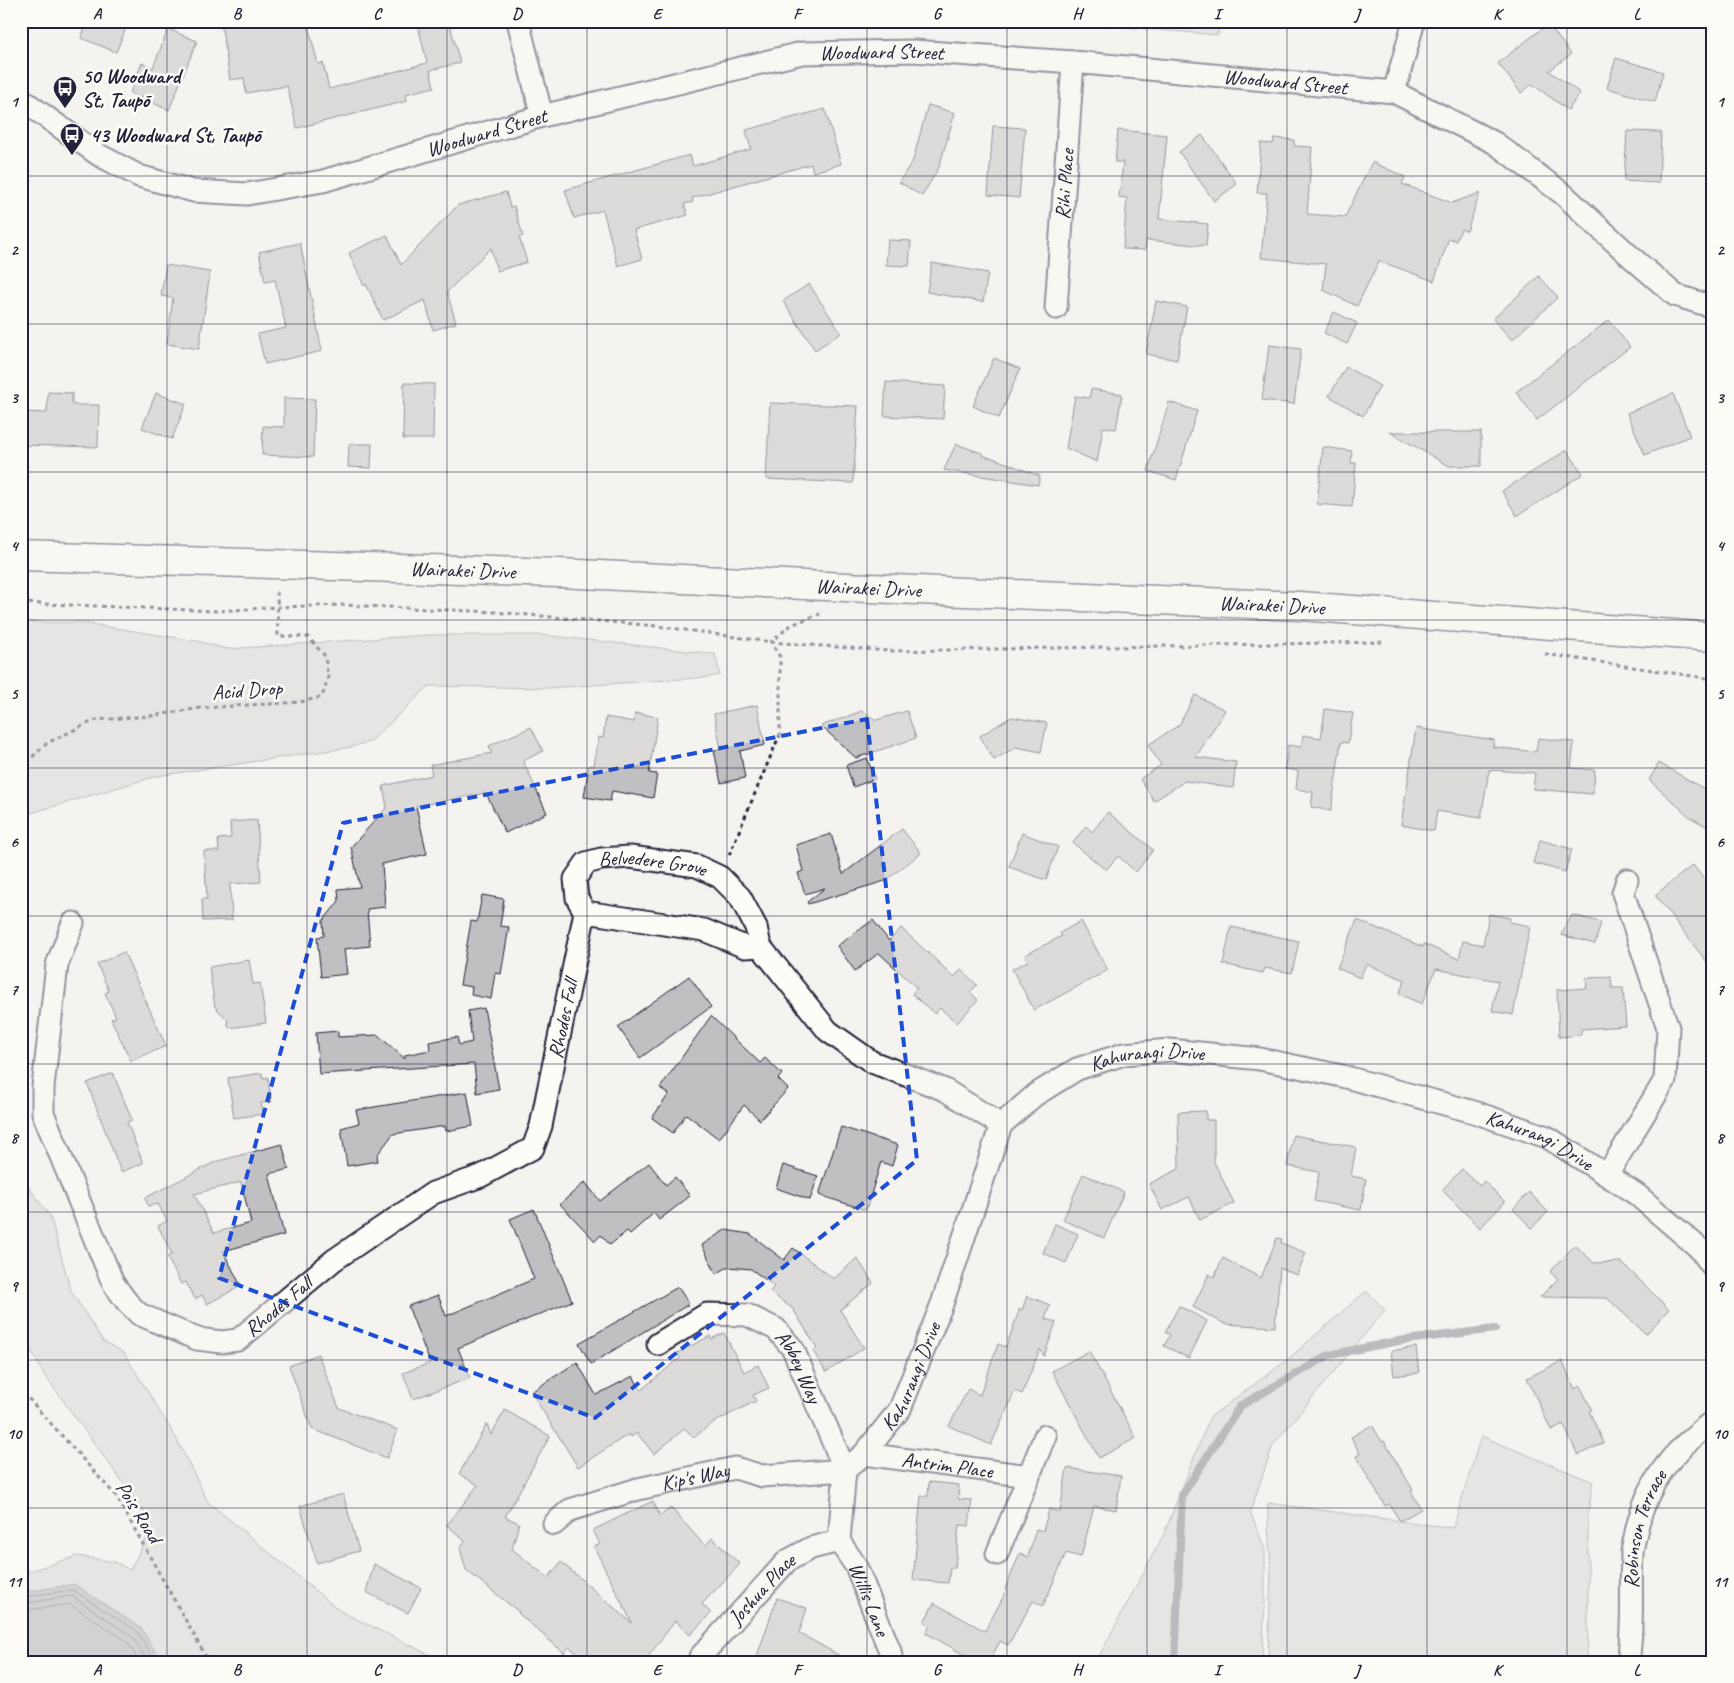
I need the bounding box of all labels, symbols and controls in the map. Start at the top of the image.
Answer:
text: A [93,4,103,24]
text: B [233,4,243,24]
text: C [373,4,383,24]
text: D [512,4,523,24]
text: E [653,4,664,24]
text: F [793,4,804,24]
text: G [933,4,943,24]
text: H [1072,4,1084,24]
text: I [1214,4,1224,24]
text: J [1353,4,1362,24]
text: K [1493,4,1505,24]
text: L [1634,4,1642,24]
street label: Woodward Street [819,38,946,66]
place label: 50 Woodward St, Taupō [82,63,184,113]
street label: Woodward Street [1222,63,1350,101]
bus stop icon: 50 Woodward St, Taupō [52,75,78,109]
text: 1 [10,92,19,112]
text: 1 [1716,92,1725,112]
street label: Woodward Street [423,102,551,163]
bus stop icon: 43 Woodward St, Taupō [59,122,85,156]
place label: 43 Woodward St, Taupō [90,122,264,148]
street label: Rihi Place [1049,146,1080,220]
text: 2 [10,240,19,260]
text: 2 [1716,240,1725,260]
text: 3 [10,388,19,408]
text: 3 [1716,388,1725,408]
text: 4 [10,536,19,556]
text: 4 [1716,536,1725,556]
street label: Wairakei Drive [410,555,518,585]
street label: Wairakei Drive [815,573,924,603]
street label: Wairakei Drive [1219,590,1328,621]
street label: Acid Drop [211,675,284,705]
text: 5 [11,684,20,704]
text: 5 [1717,684,1726,704]
text: 6 [10,832,19,852]
text: 6 [1716,832,1725,852]
street label: Belvedere Grove [598,844,713,882]
street label: Rhodes Fall [542,973,585,1061]
text: 7 [10,980,19,1000]
text: 7 [1716,980,1725,1000]
street label: Kahurangi Drive [1086,1037,1207,1077]
street label: Kahurangi Drive [1482,1104,1599,1177]
text: 8 [10,1128,19,1148]
text: 8 [1716,1128,1725,1148]
street label: Rhodes Fall [239,1269,320,1342]
text: 9 [10,1276,19,1296]
text: 9 [1716,1276,1725,1296]
street label: Kahurangi Drive [875,1317,947,1436]
street label: Abbey Way [769,1324,828,1409]
text: 10 [7,1424,23,1444]
text: 10 [1713,1424,1729,1444]
street label: Antrim Place [900,1446,995,1484]
street label: Kip's Way [659,1456,733,1497]
street label: Robinson Terrace [1618,1464,1673,1588]
street label: Pois Road [110,1476,170,1551]
street label: Joshua Place [722,1546,800,1631]
street label: Willis Lane [843,1559,896,1642]
text: 11 [7,1572,23,1592]
text: 11 [1713,1572,1729,1592]
text: A [93,1660,103,1680]
text: B [233,1660,243,1680]
text: C [373,1660,383,1680]
text: D [512,1660,523,1680]
text: E [653,1660,664,1680]
text: F [793,1660,804,1680]
text: G [933,1660,943,1680]
text: H [1072,1660,1084,1680]
text: I [1214,1660,1224,1680]
text: J [1353,1660,1362,1680]
text: K [1493,1660,1505,1680]
text: L [1634,1660,1642,1680]

